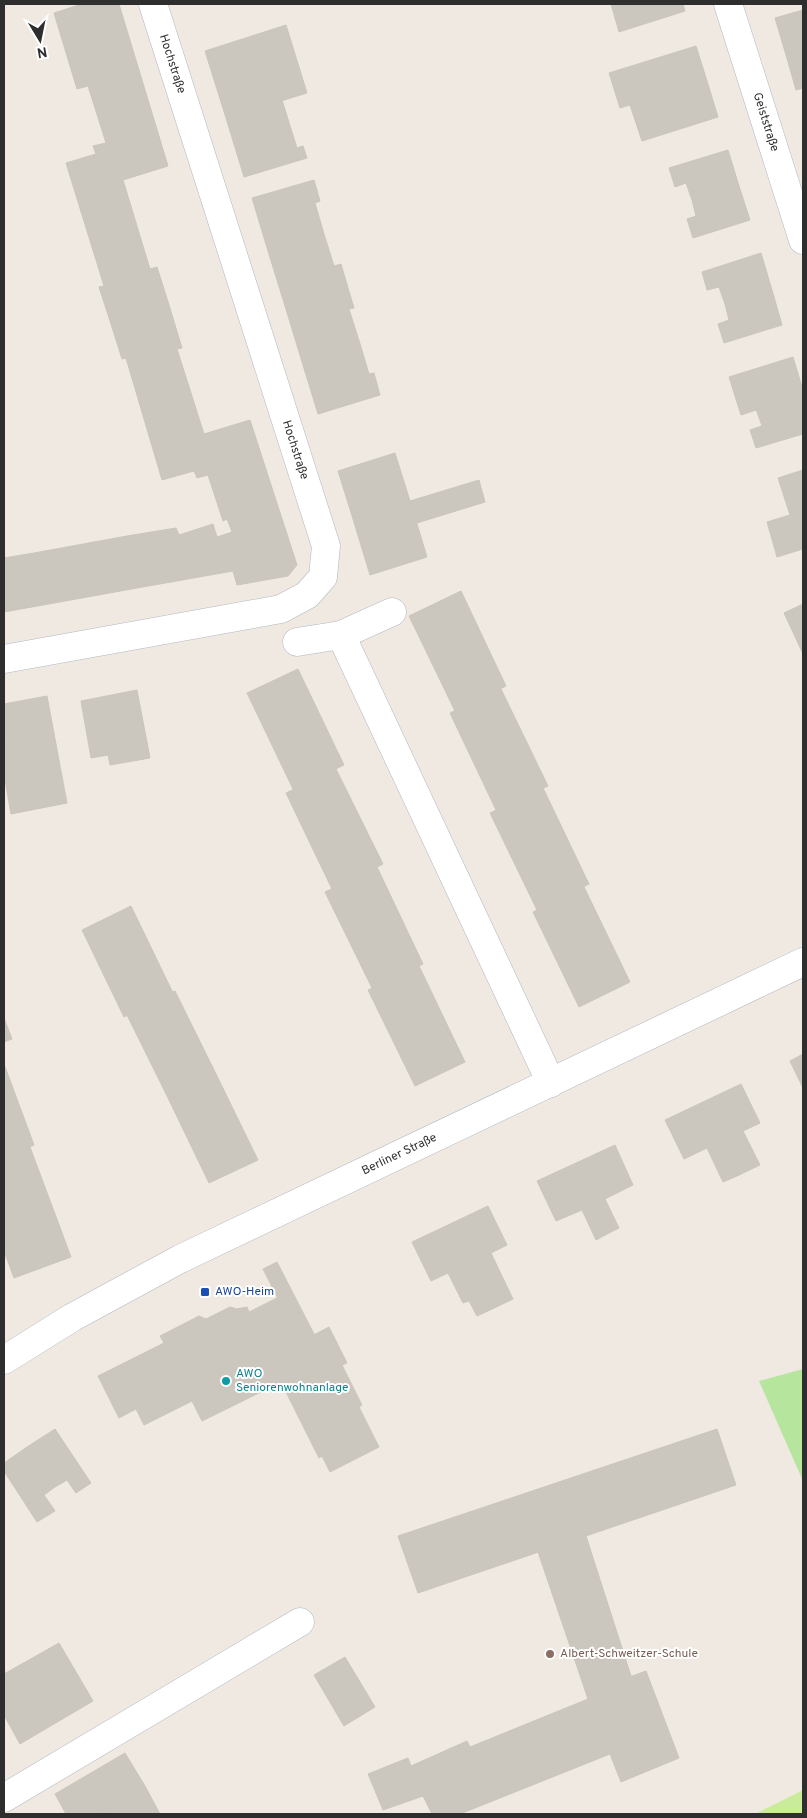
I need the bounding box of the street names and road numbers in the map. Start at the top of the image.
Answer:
street label: Hochstraße [155,32,189,96]
street label: Geiststraße [749,91,782,154]
street label: Hochstraße [278,418,312,482]
street label: Berliner Straße [359,1130,440,1179]

